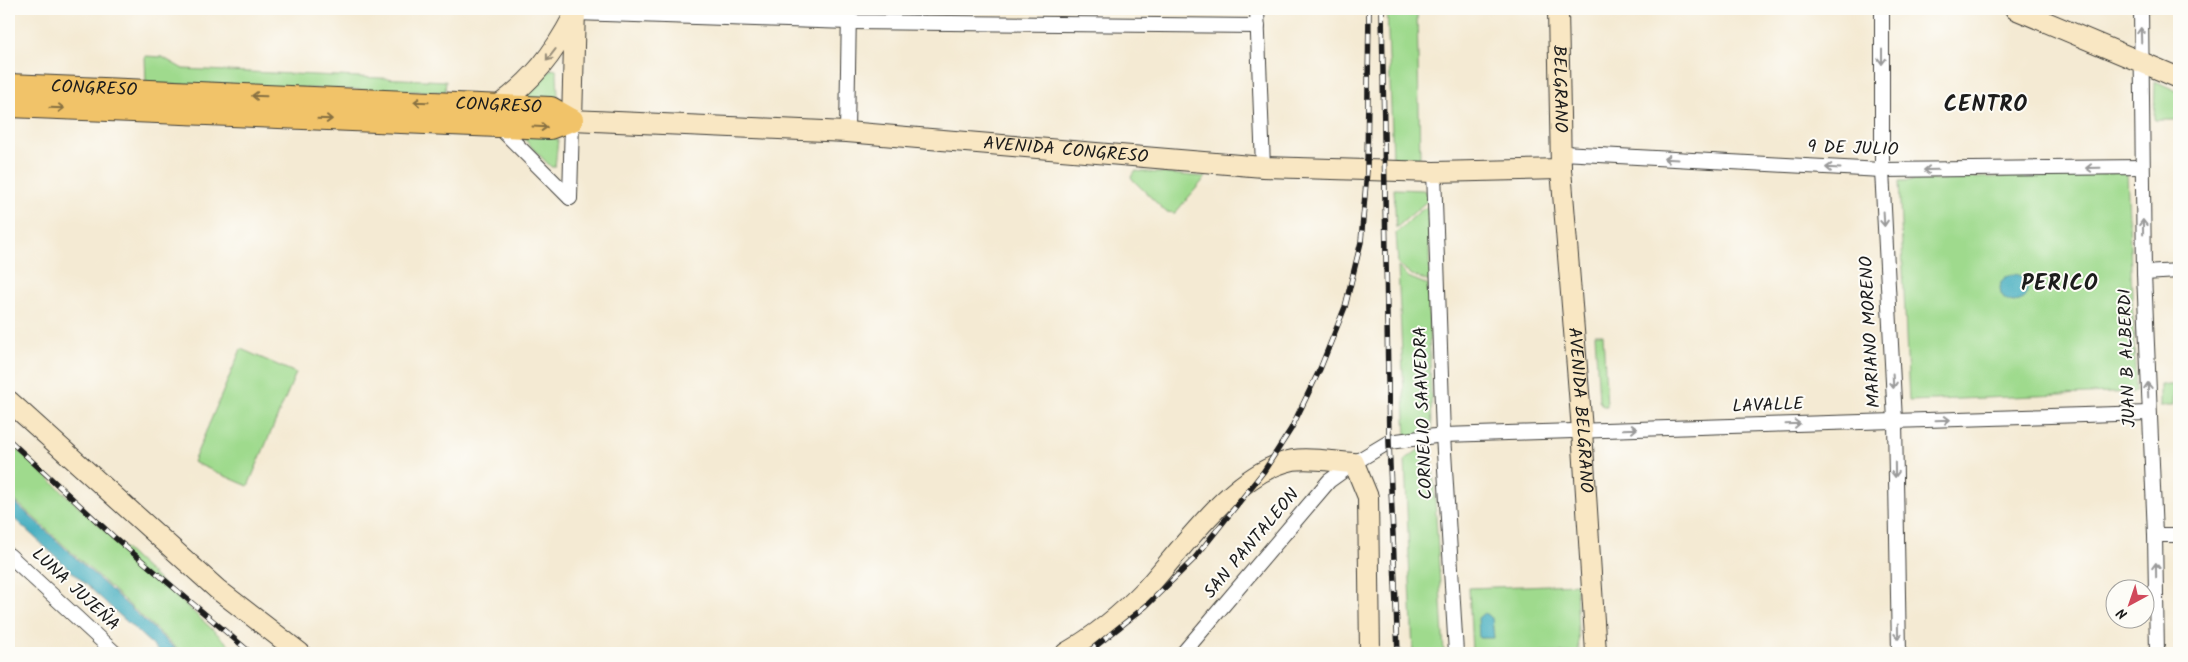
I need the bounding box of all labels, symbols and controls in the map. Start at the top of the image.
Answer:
one-way arrow [2137,28,2146,44]
street label: BELGRANO [1544,45,1575,133]
one-way arrow [545,48,556,61]
one-way arrow [1877,49,1887,65]
street label: CONGRESO [50,72,138,105]
district label: CENTRO [1944,88,2028,123]
street label: CONGRESO [455,89,542,122]
one-way arrow [251,91,267,100]
one-way arrow [413,98,429,107]
one-way arrow [49,103,65,112]
one-way arrow [316,114,332,123]
one-way arrow [531,123,547,132]
street label: AVENIDA CONGRESO [982,129,1150,172]
street label: 9 DE JULIO [1807,133,1899,165]
one-way arrow [1663,155,1679,164]
one-way arrow [1825,163,1841,172]
one-way arrow [2085,163,2101,172]
one-way arrow [1923,165,1939,174]
one-way arrow [1880,211,1889,227]
one-way arrow [2138,220,2148,236]
street label: MARIANO MORENO [1853,255,1889,409]
district label: PERICO [2021,267,2099,302]
street label: JUAN B ALBERDI [2111,288,2145,428]
street label: CORNELIO SAAVEDRA [1406,326,1442,500]
street label: AVENIDA BELGRANO [1559,326,1600,494]
one-way arrow [1888,373,1897,389]
one-way arrow [2143,382,2153,398]
street label: LAVALLE [1732,390,1805,422]
one-way arrow [1935,415,1951,424]
one-way arrow [1784,419,1800,429]
one-way arrow [1622,424,1638,433]
one-way arrow [1891,462,1900,478]
street label: SAN PANTALEON [1197,482,1307,606]
street label: LUNA JUJEÑA [24,541,126,639]
one-way arrow [2151,562,2160,578]
north arrow [2106,580,2156,630]
text: N [2112,602,2133,624]
one-way arrow [1893,624,1903,640]

